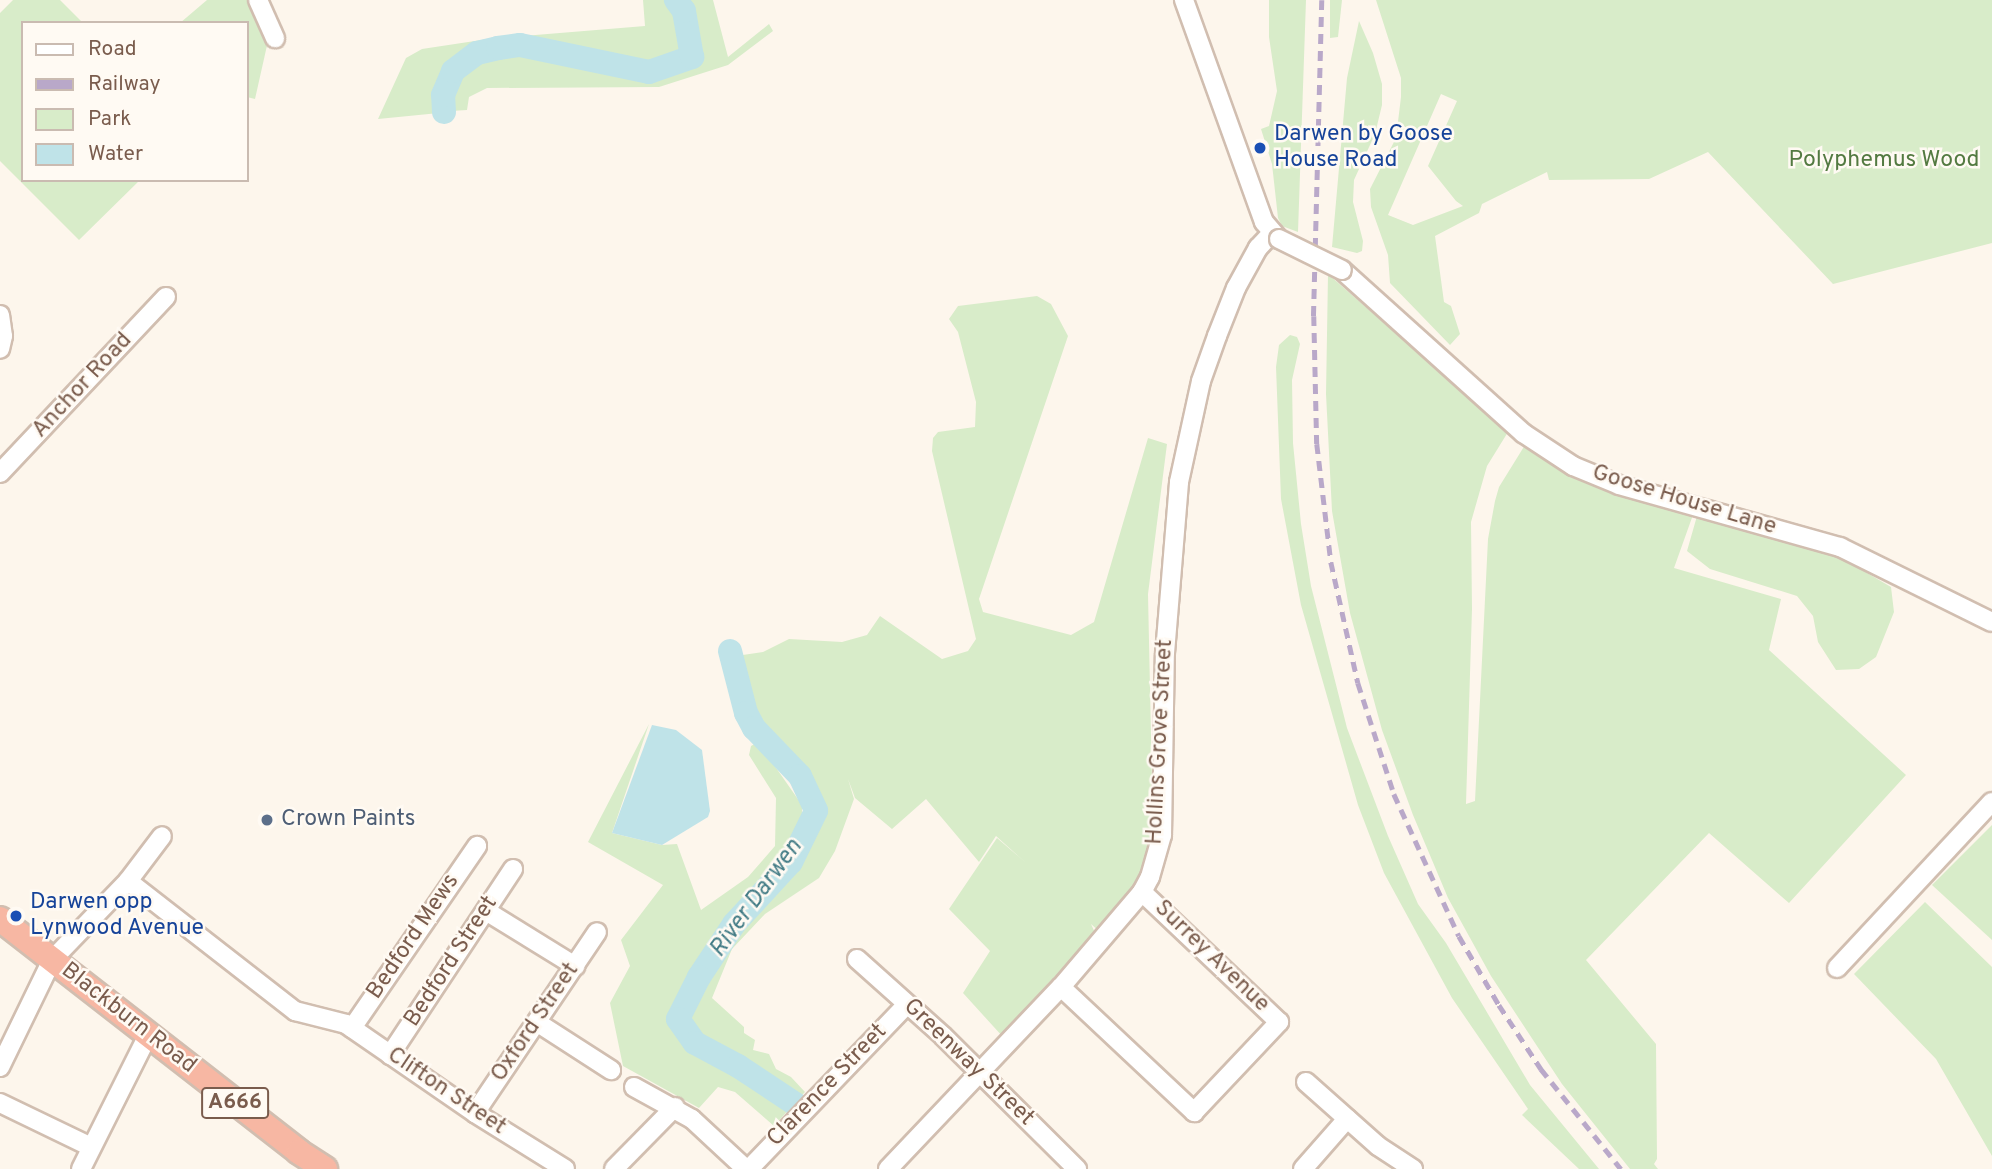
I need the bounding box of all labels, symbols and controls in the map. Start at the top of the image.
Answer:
legend [21,21,248,182]
text: Road [88,36,137,63]
text: Railway [88,71,161,98]
text: Park [88,106,131,133]
place label: Darwen by Goose House Road [1274,121,1453,175]
marker: Darwen by Goose House Road [1252,140,1268,156]
text: Water [88,141,143,168]
park label: Polyphemus Wood [1788,147,1980,175]
street label: Anchor Road [27,328,139,444]
street label: Goose House Lane [1589,460,1779,542]
street label: Hollins Grove Street [1142,639,1180,845]
place label: Crown Paints [281,806,416,834]
marker: Crown Paints [259,812,275,828]
water label: River Darwen [704,834,810,964]
street label: Bedford Mews [362,869,466,1005]
place label: Darwen opp Lynwood Avenue [30,889,205,943]
street label: Bedford Street [399,891,505,1033]
street label: Surrey Avenue [1147,895,1275,1019]
marker: Darwen opp Lynwood Avenue [8,908,24,924]
street label: Blackburn Road [55,958,201,1080]
street label: Oxford Street [486,958,586,1088]
street label: Greenway Street [897,994,1039,1132]
street label: Clarence Street [762,1019,894,1153]
street label: Clifton Street [381,1042,511,1142]
road number: A666 [200,1086,270,1120]

